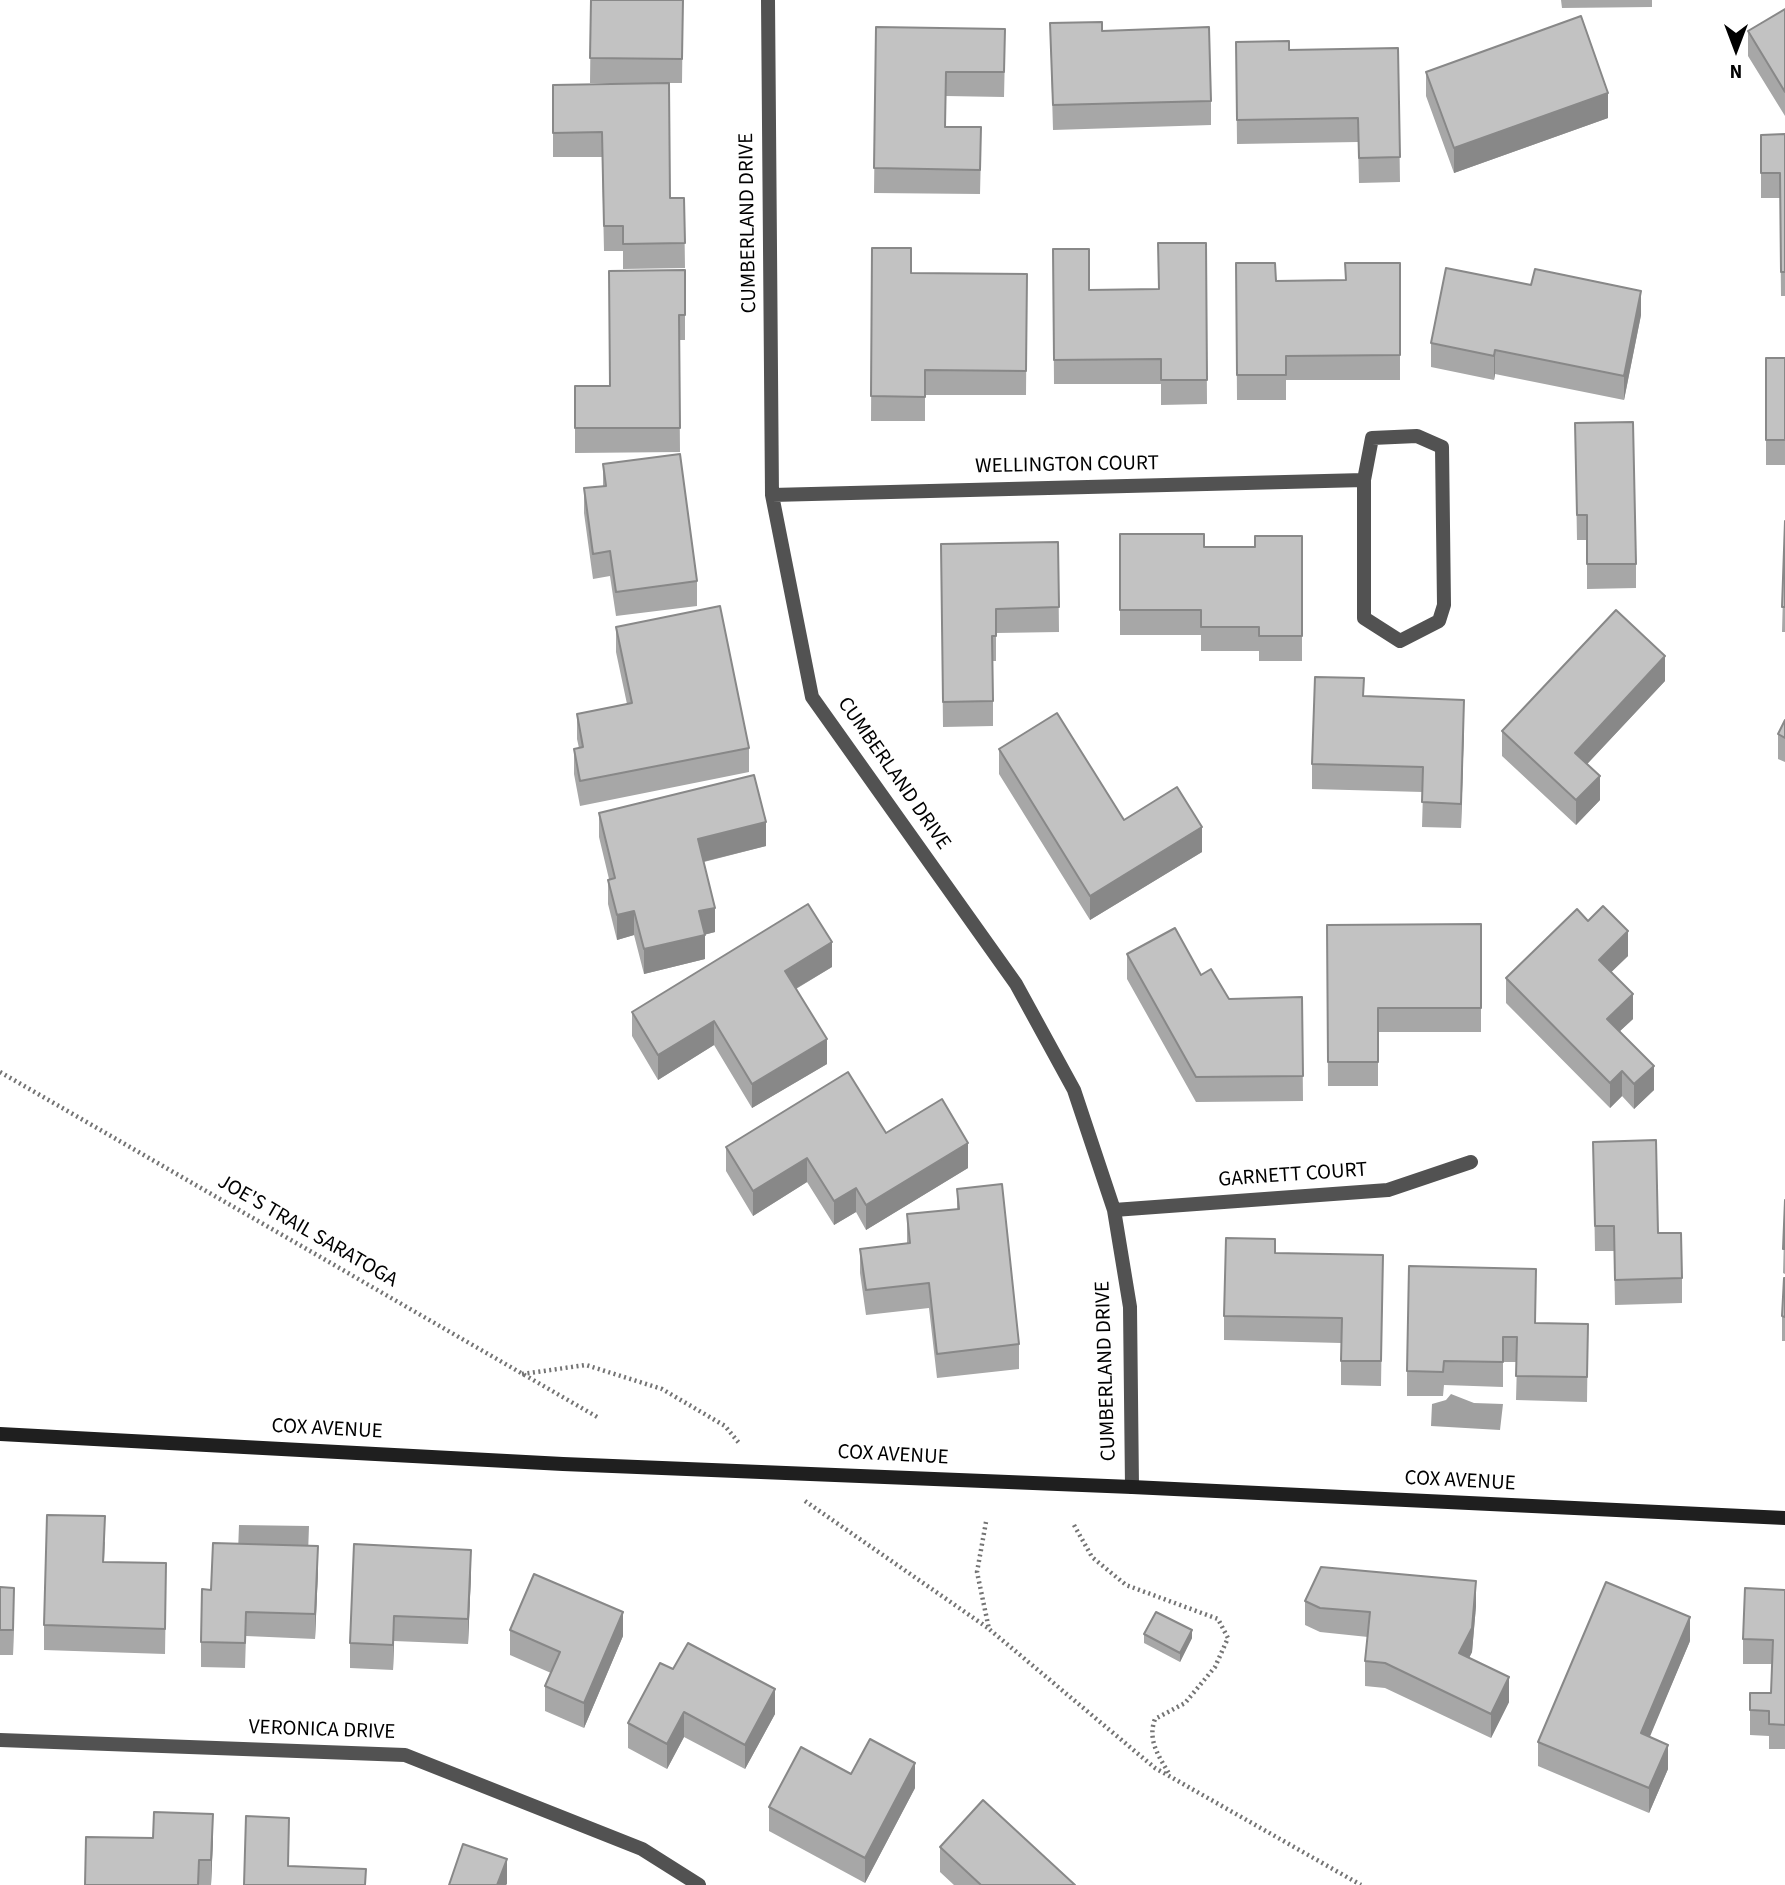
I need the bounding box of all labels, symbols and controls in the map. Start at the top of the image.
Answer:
north arrow [1701,14,1771,84]
text: N [1730,57,1742,84]
street label: CUMBERLAND DRIVE [735,133,763,313]
street label: WELLINGTON COURT [975,452,1159,480]
street label: CUMBERLAND DRIVE [831,693,955,855]
street label: GARNETT COURT [1218,1158,1368,1194]
street label: JOE'S TRAIL SARATOGA [212,1170,402,1294]
street label: CUMBERLAND DRIVE [1091,1280,1123,1462]
street label: COX AVENUE [271,1415,383,1445]
street label: COX AVENUE [837,1441,949,1471]
street label: COX AVENUE [1404,1467,1516,1497]
street label: VERONICA DRIVE [248,1716,396,1746]

